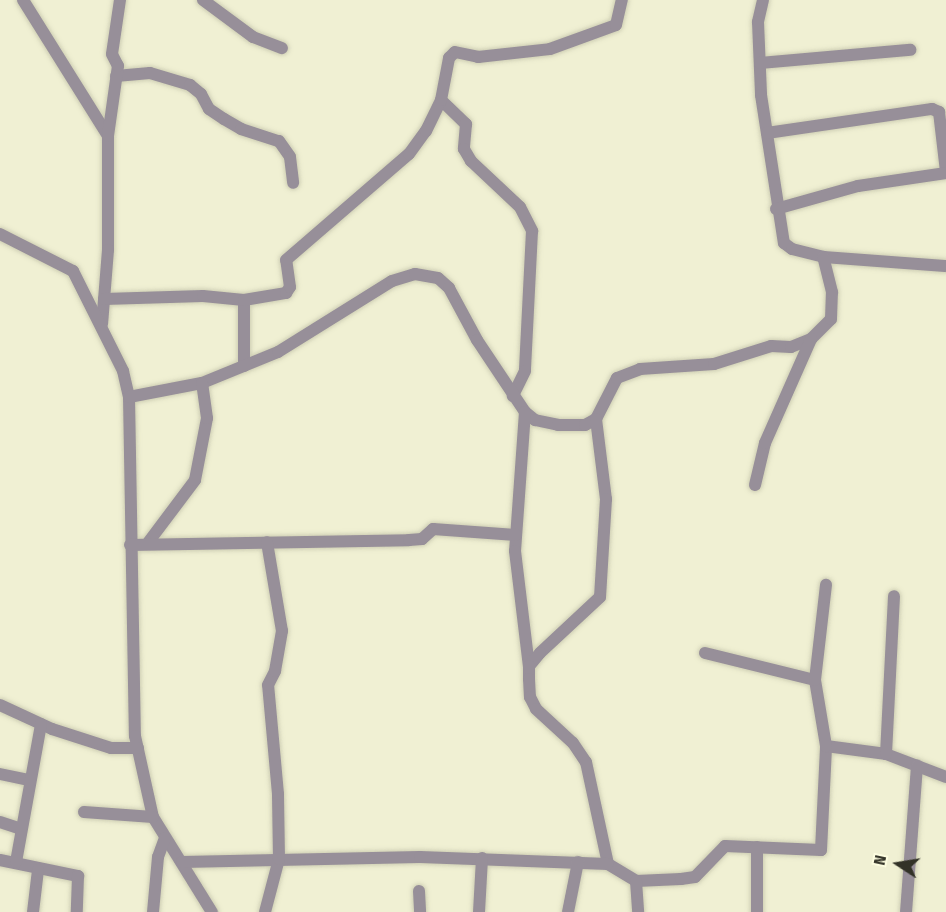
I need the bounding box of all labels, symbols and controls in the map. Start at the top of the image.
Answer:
north arrow [868,834,928,894]
text: N [870,853,890,867]

